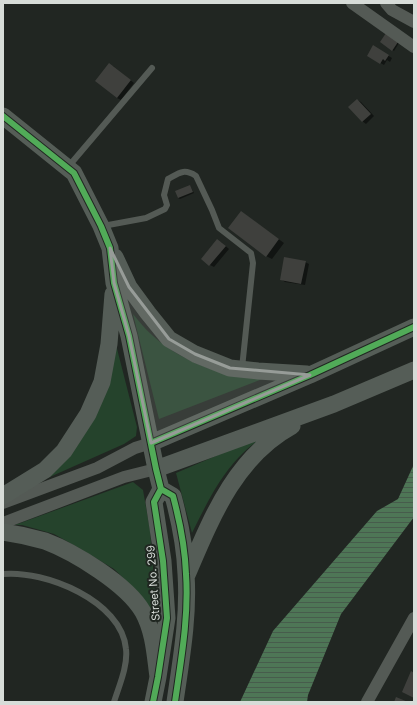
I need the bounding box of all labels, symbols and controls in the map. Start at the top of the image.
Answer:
street label: Street No. 299 [143,545,163,621]

